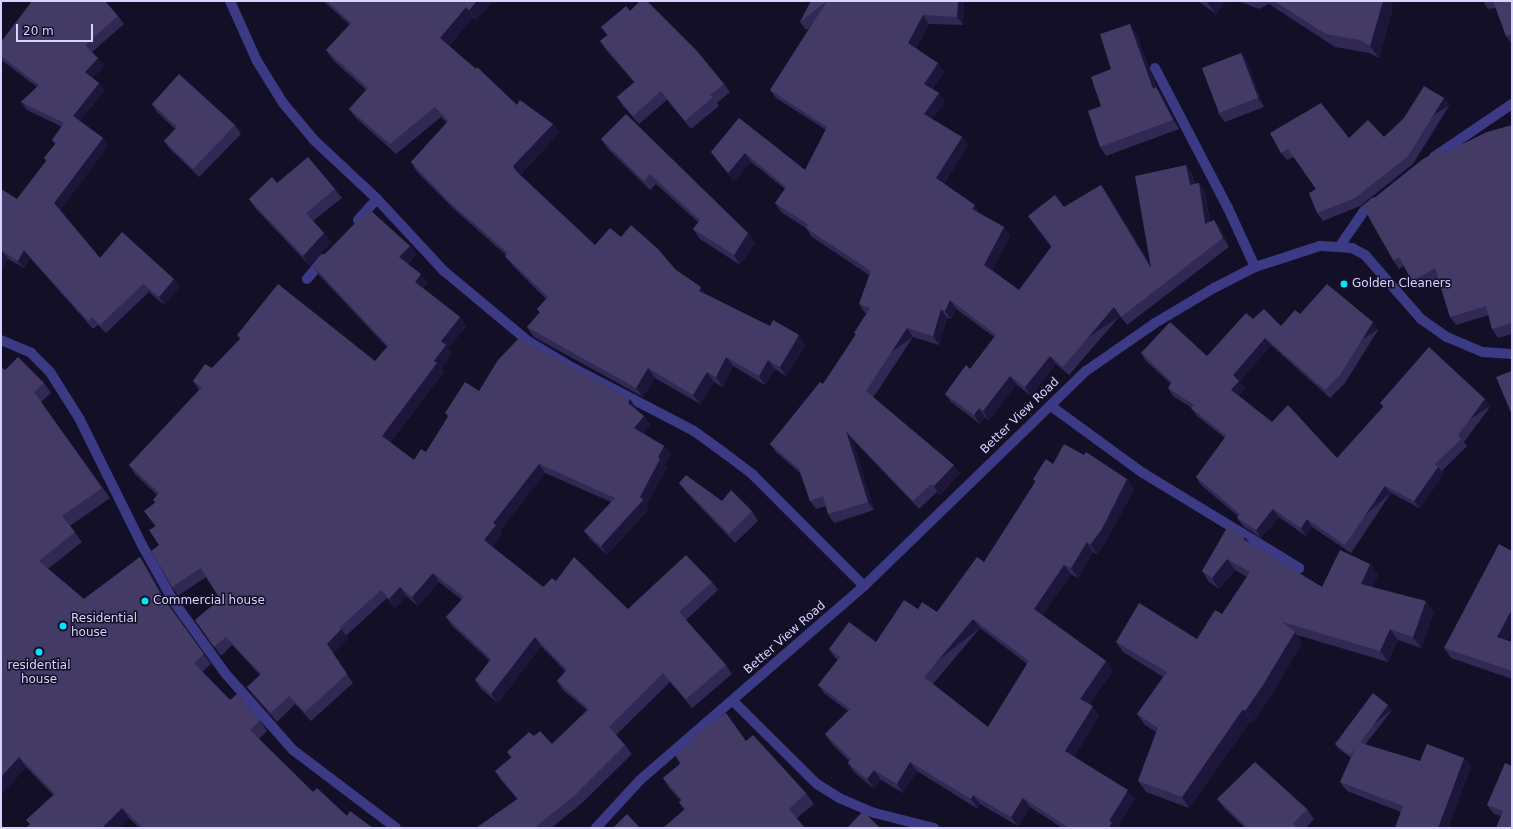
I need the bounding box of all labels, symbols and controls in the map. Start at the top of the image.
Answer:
scale bar [18,16,95,42]
text: 20 m [23,24,54,38]
place label: Golden Cleaners [1352,277,1451,291]
marker: Golden Cleaners [1339,279,1349,289]
street label: Better View Road [978,375,1062,457]
place label: Commercial house [153,594,265,608]
marker: Commercial house [140,596,150,606]
street label: Better View Road [741,599,829,677]
place label: Residential house [71,612,137,640]
marker: Residential house [58,621,68,631]
marker: residential house [34,647,44,657]
place label: residential house [8,659,70,687]

